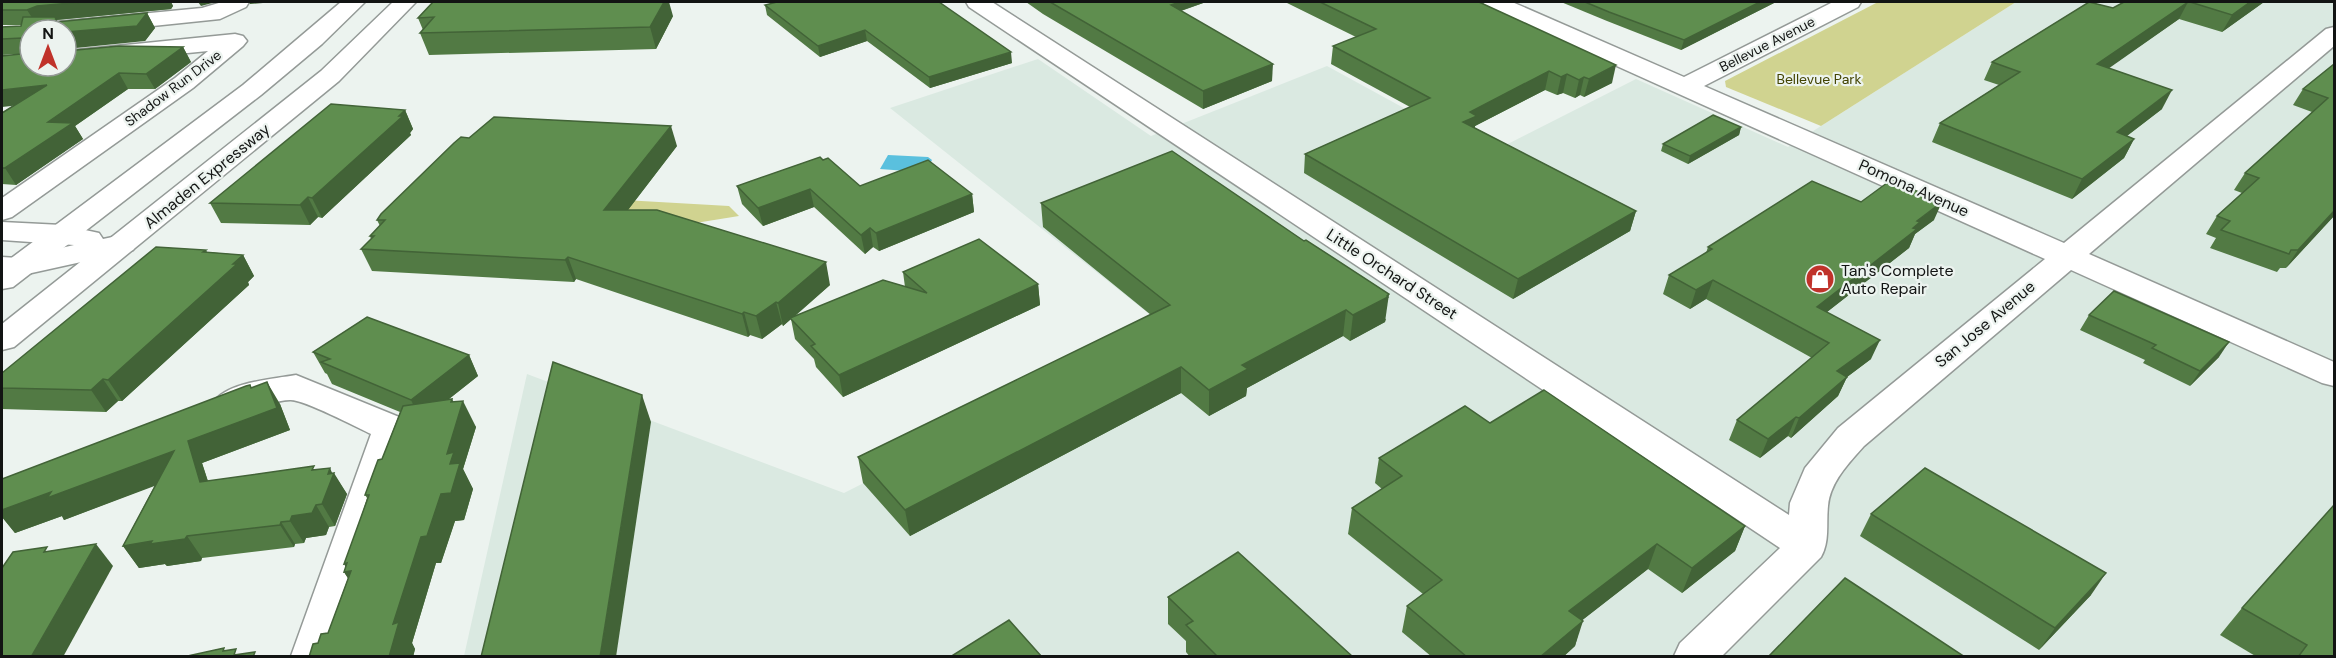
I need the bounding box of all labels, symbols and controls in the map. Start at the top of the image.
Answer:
street label: Bellevue Avenue [1716,12,1818,76]
north arrow [18,18,78,78]
text: N [42,23,54,44]
street label: Shadow Run Drive [121,46,225,130]
park label: Bellevue Park [1776,70,1862,88]
street label: Almaden Expressway [140,119,274,233]
street label: Pomona Avenue [1856,154,1972,222]
street label: Little Orchard Street [1323,224,1461,324]
place label: Tan's Complete Auto Repair [1841,260,1953,299]
shop icon: Tan's Complete Auto Repair [1804,263,1836,295]
street label: San Jose Avenue [1930,276,2040,372]

